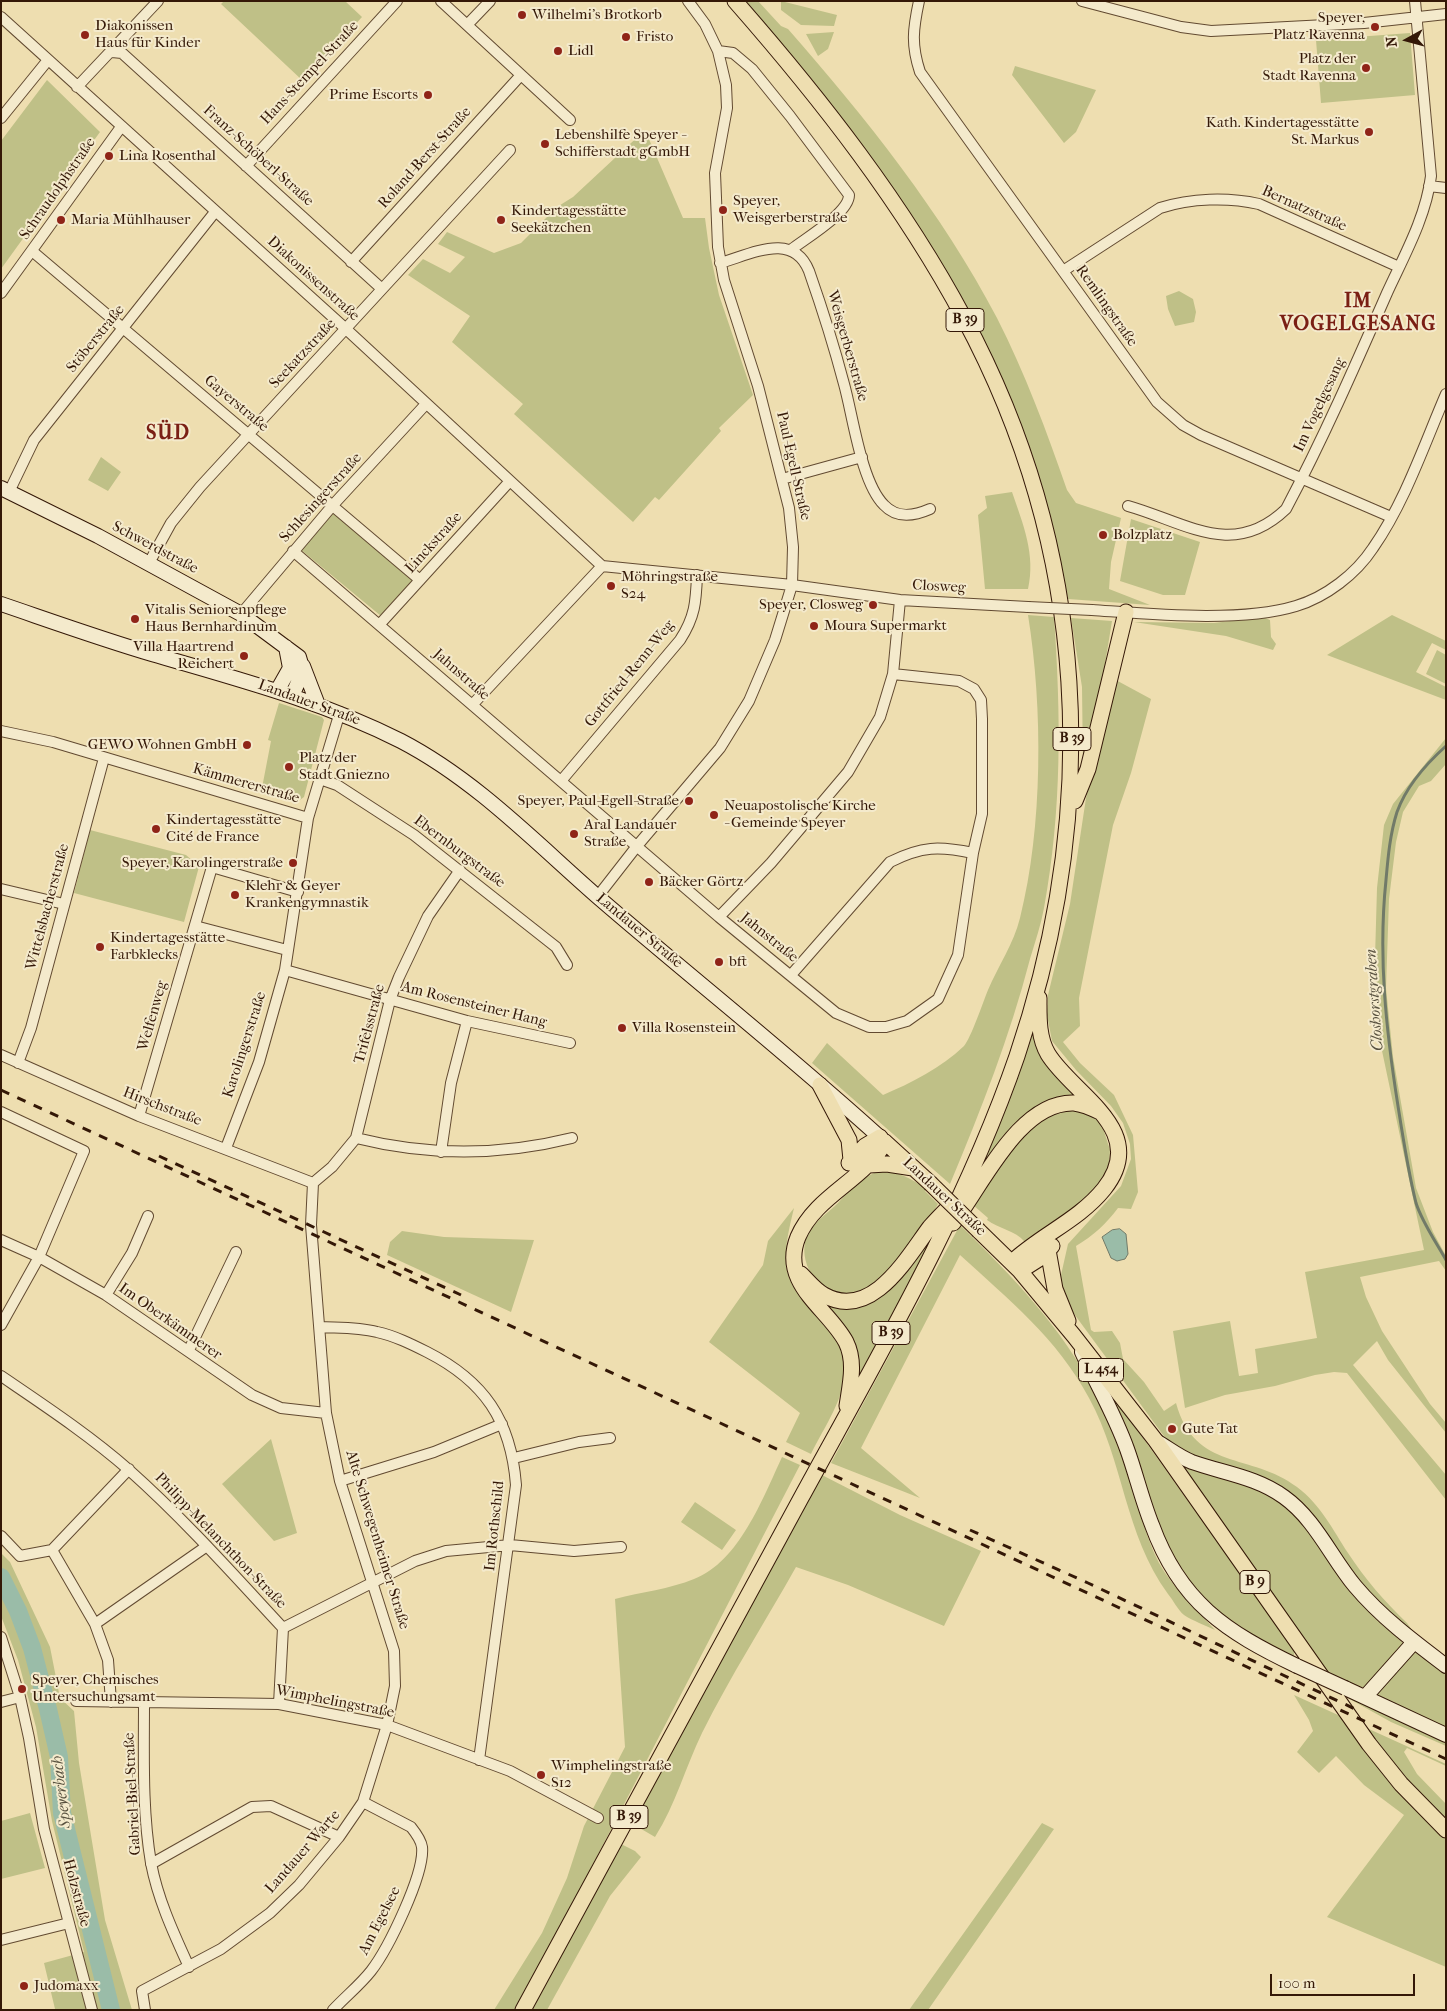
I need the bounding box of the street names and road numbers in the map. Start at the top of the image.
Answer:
street label: Hans-Stempel-Straße [257,17,363,129]
street label: Franz-Schöberl-Straße [199,102,317,210]
street label: Roland-Berst-Straße [375,104,475,212]
street label: Schraudolphstraße [16,134,100,244]
street label: Bernatzstraße [1259,182,1349,236]
street label: Diakonissenstraße [263,233,363,325]
street label: Remlingstraße [1071,262,1141,350]
street label: Weisgerberstraße [823,289,871,403]
street label: Stöberstraße [63,301,129,377]
road number: B 39 [946,308,984,332]
street label: Seekatzstraße [266,315,340,393]
street label: Im Vogelgesang [1290,355,1350,455]
street label: Gayerstraße [200,372,272,436]
street label: Paul-Egell-Straße [772,410,814,522]
street label: Schlesingerstraße [276,449,366,547]
street label: Linckstraße [402,509,466,577]
street label: Schwerdstraße [109,518,201,578]
street label: Closweg [912,577,966,597]
street label: Gottfried-Renn-Weg [581,617,679,731]
street label: Jahnstraße [429,645,493,705]
street label: Landauer Straße [256,676,362,730]
road number: B 39 [1053,728,1091,751]
street label: Kämmererstraße [191,760,301,808]
street label: Ebernburgstraße [410,812,508,892]
street label: Wittelsbacherstraße [22,842,74,972]
street label: Landauer Straße [592,890,686,972]
street label: Jahnstraße [736,909,802,967]
street label: Am Rosensteiner Hang [399,978,549,1032]
street label: Welfenweg [134,979,172,1053]
street label: Trifelsstraße [351,982,389,1066]
street label: Karolingerstraße [219,990,271,1100]
street label: Hirschstraße [120,1084,204,1130]
street label: Landauer Straße [899,1154,989,1240]
street label: Im Oberkämmerer [115,1280,225,1364]
road number: B 39 [872,1322,910,1345]
road number: L 454 [1078,1358,1124,1382]
street label: Alte Schwegenheimer Straße [341,1448,413,1632]
street label: Philipp-Melanchthon-Straße [150,1469,290,1613]
street label: Im Rothschild [481,1480,509,1572]
road number: B 9 [1240,1570,1270,1594]
street label: Wimphelingstraße [274,1682,396,1722]
street label: Gabriel-Biel-Straße [121,1732,145,1856]
road number: B 39 [610,1805,648,1828]
street label: Landauer Warte [262,1806,344,1898]
street label: Holzstraße [58,1857,94,1929]
street label: Am Egelsee [355,1884,405,1958]

